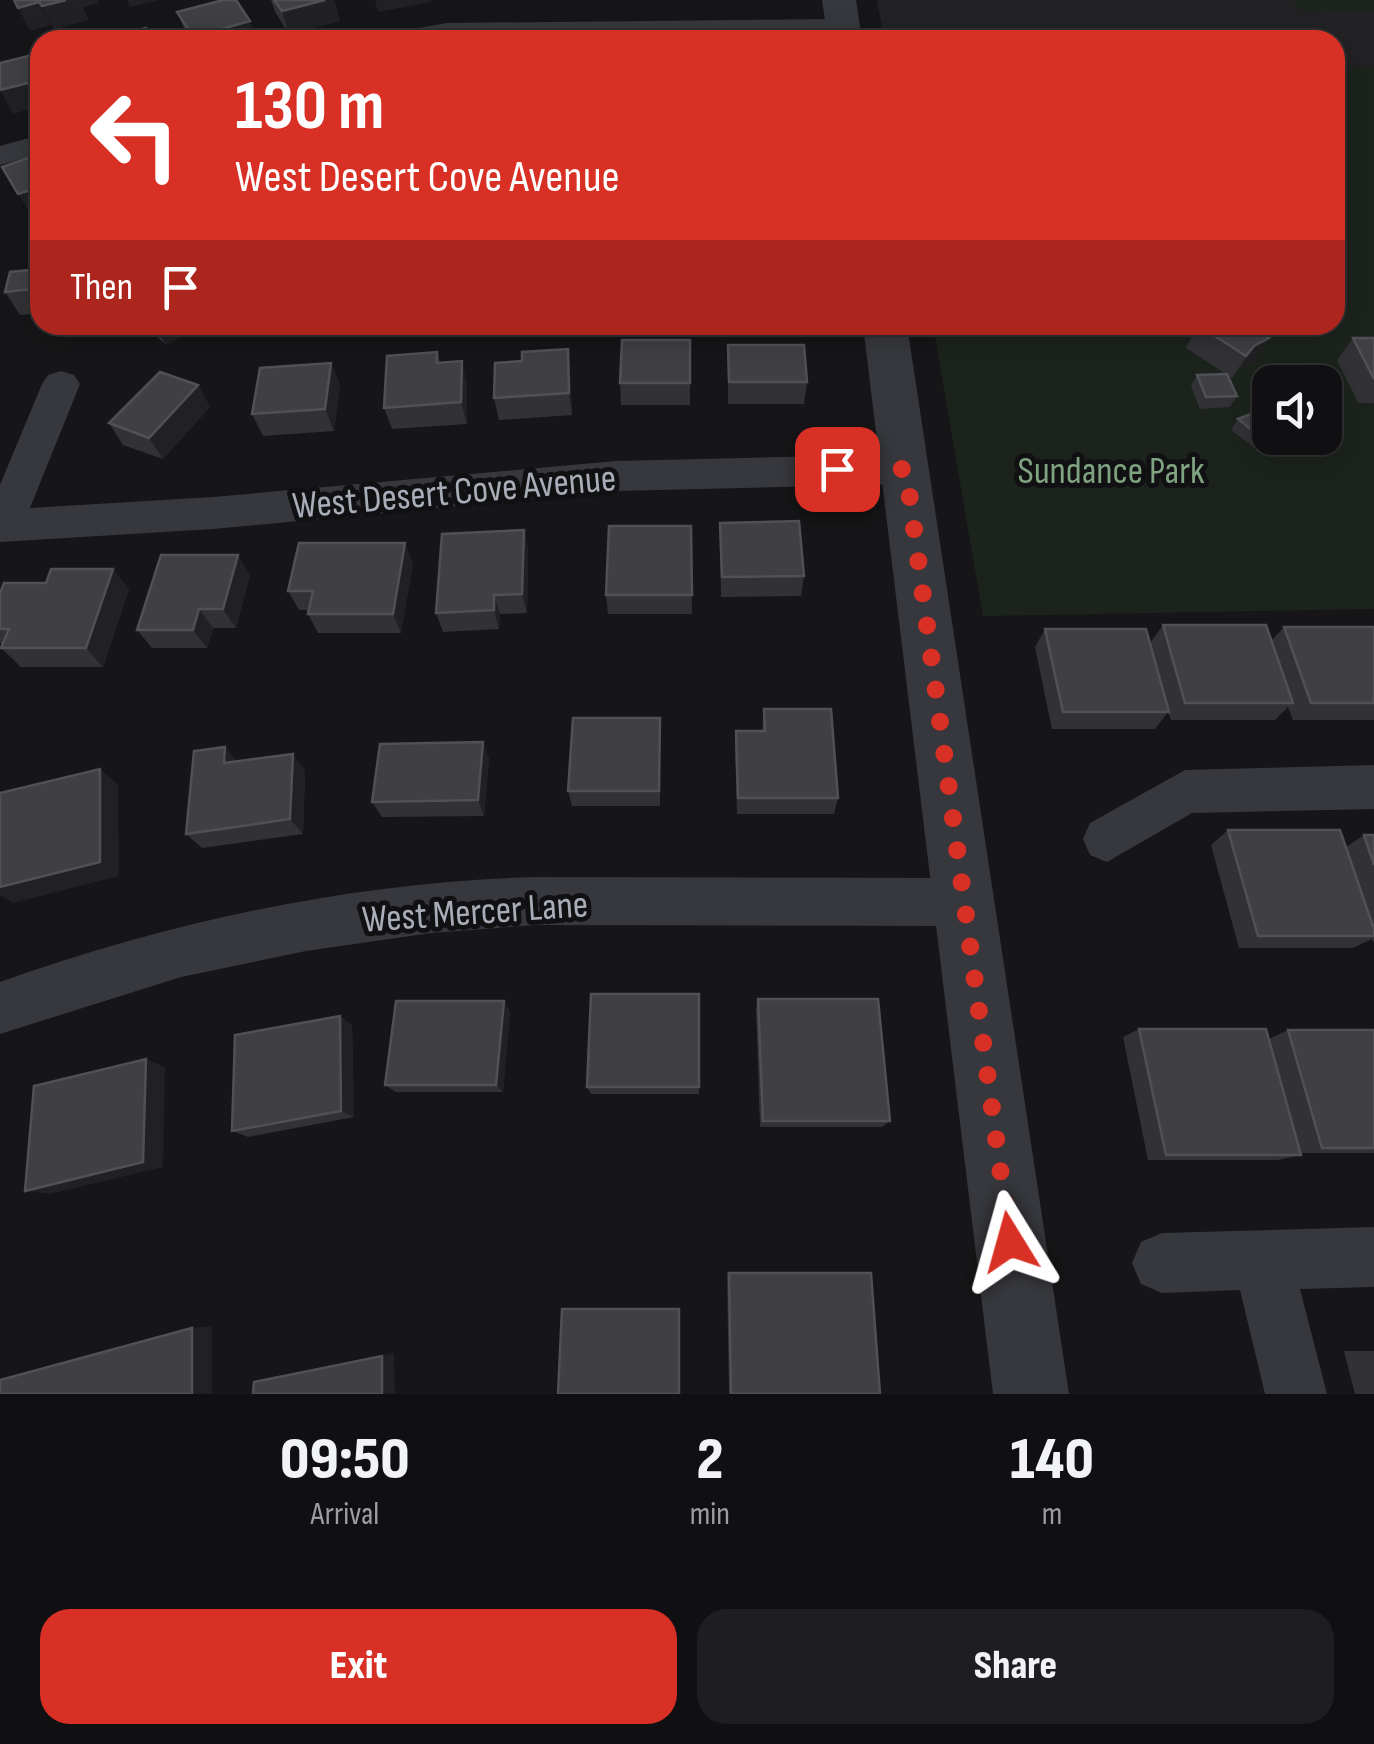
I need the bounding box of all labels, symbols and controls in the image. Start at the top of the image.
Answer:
text: 130 m [235,65,384,149]
icon: left [70,70,200,200]
text: West Desert Cove Avenue [235,150,620,205]
icon: arrive [153,260,208,315]
text: Then [70,265,133,310]
map controls [1252,365,1342,455]
button: sound [1252,365,1342,455]
pin [795,427,880,512]
icon: arrive [810,442,865,497]
park label: Sundance Park [1017,449,1205,494]
street label: West Desert Cove Avenue [290,456,618,529]
street label: West Mercer Lane [361,882,590,943]
position arrow [958,1190,1062,1294]
text: 09:50 [280,1424,410,1496]
text: 2 [696,1424,723,1496]
text: 140 [1010,1424,1094,1496]
text: Arrival [310,1495,379,1534]
text: min [690,1495,730,1534]
text: m [1042,1495,1062,1534]
button: Exit [40,1609,677,1724]
button: Share [697,1609,1334,1724]

